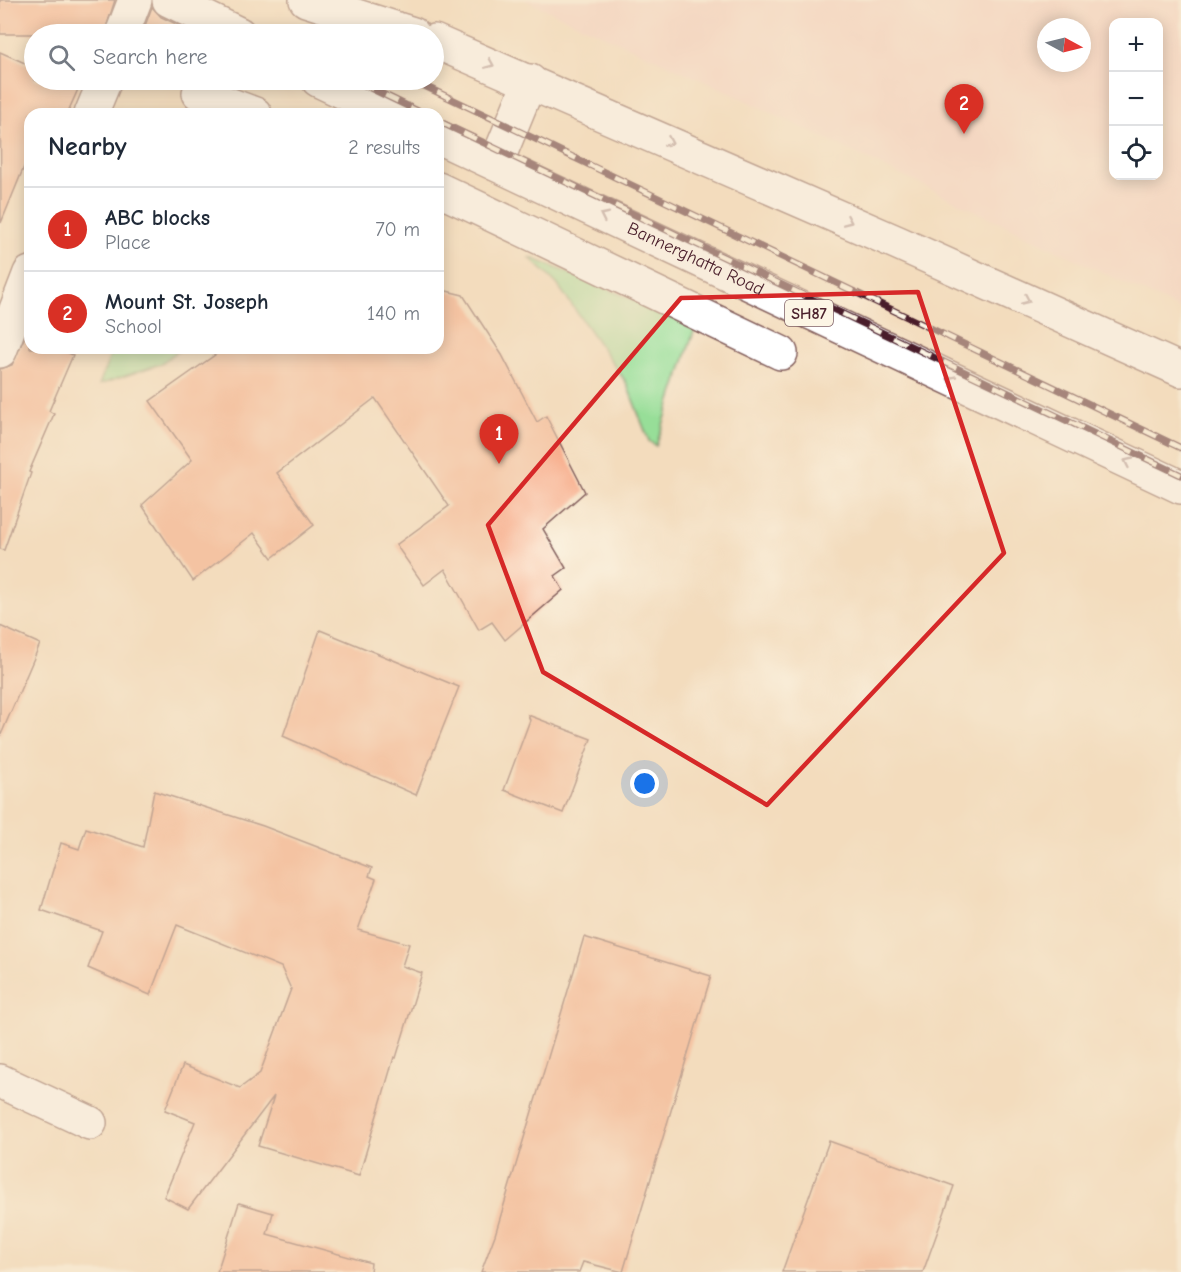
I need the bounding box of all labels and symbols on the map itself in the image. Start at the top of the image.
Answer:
north arrow [1037,18,1091,72]
one-way arrow [484,57,495,69]
pin: 2 [944,84,984,134]
one-way arrow [663,135,674,147]
one-way arrow [600,211,611,223]
one-way arrow [841,213,852,225]
street label: Bannerghatta Road [624,218,767,300]
one-way arrow [1019,293,1030,305]
road number: SH87 [785,300,833,326]
one-way arrow [947,376,958,388]
pin: 1 [480,414,518,464]
one-way arrow [1124,458,1135,470]
your location [630,769,659,798]

